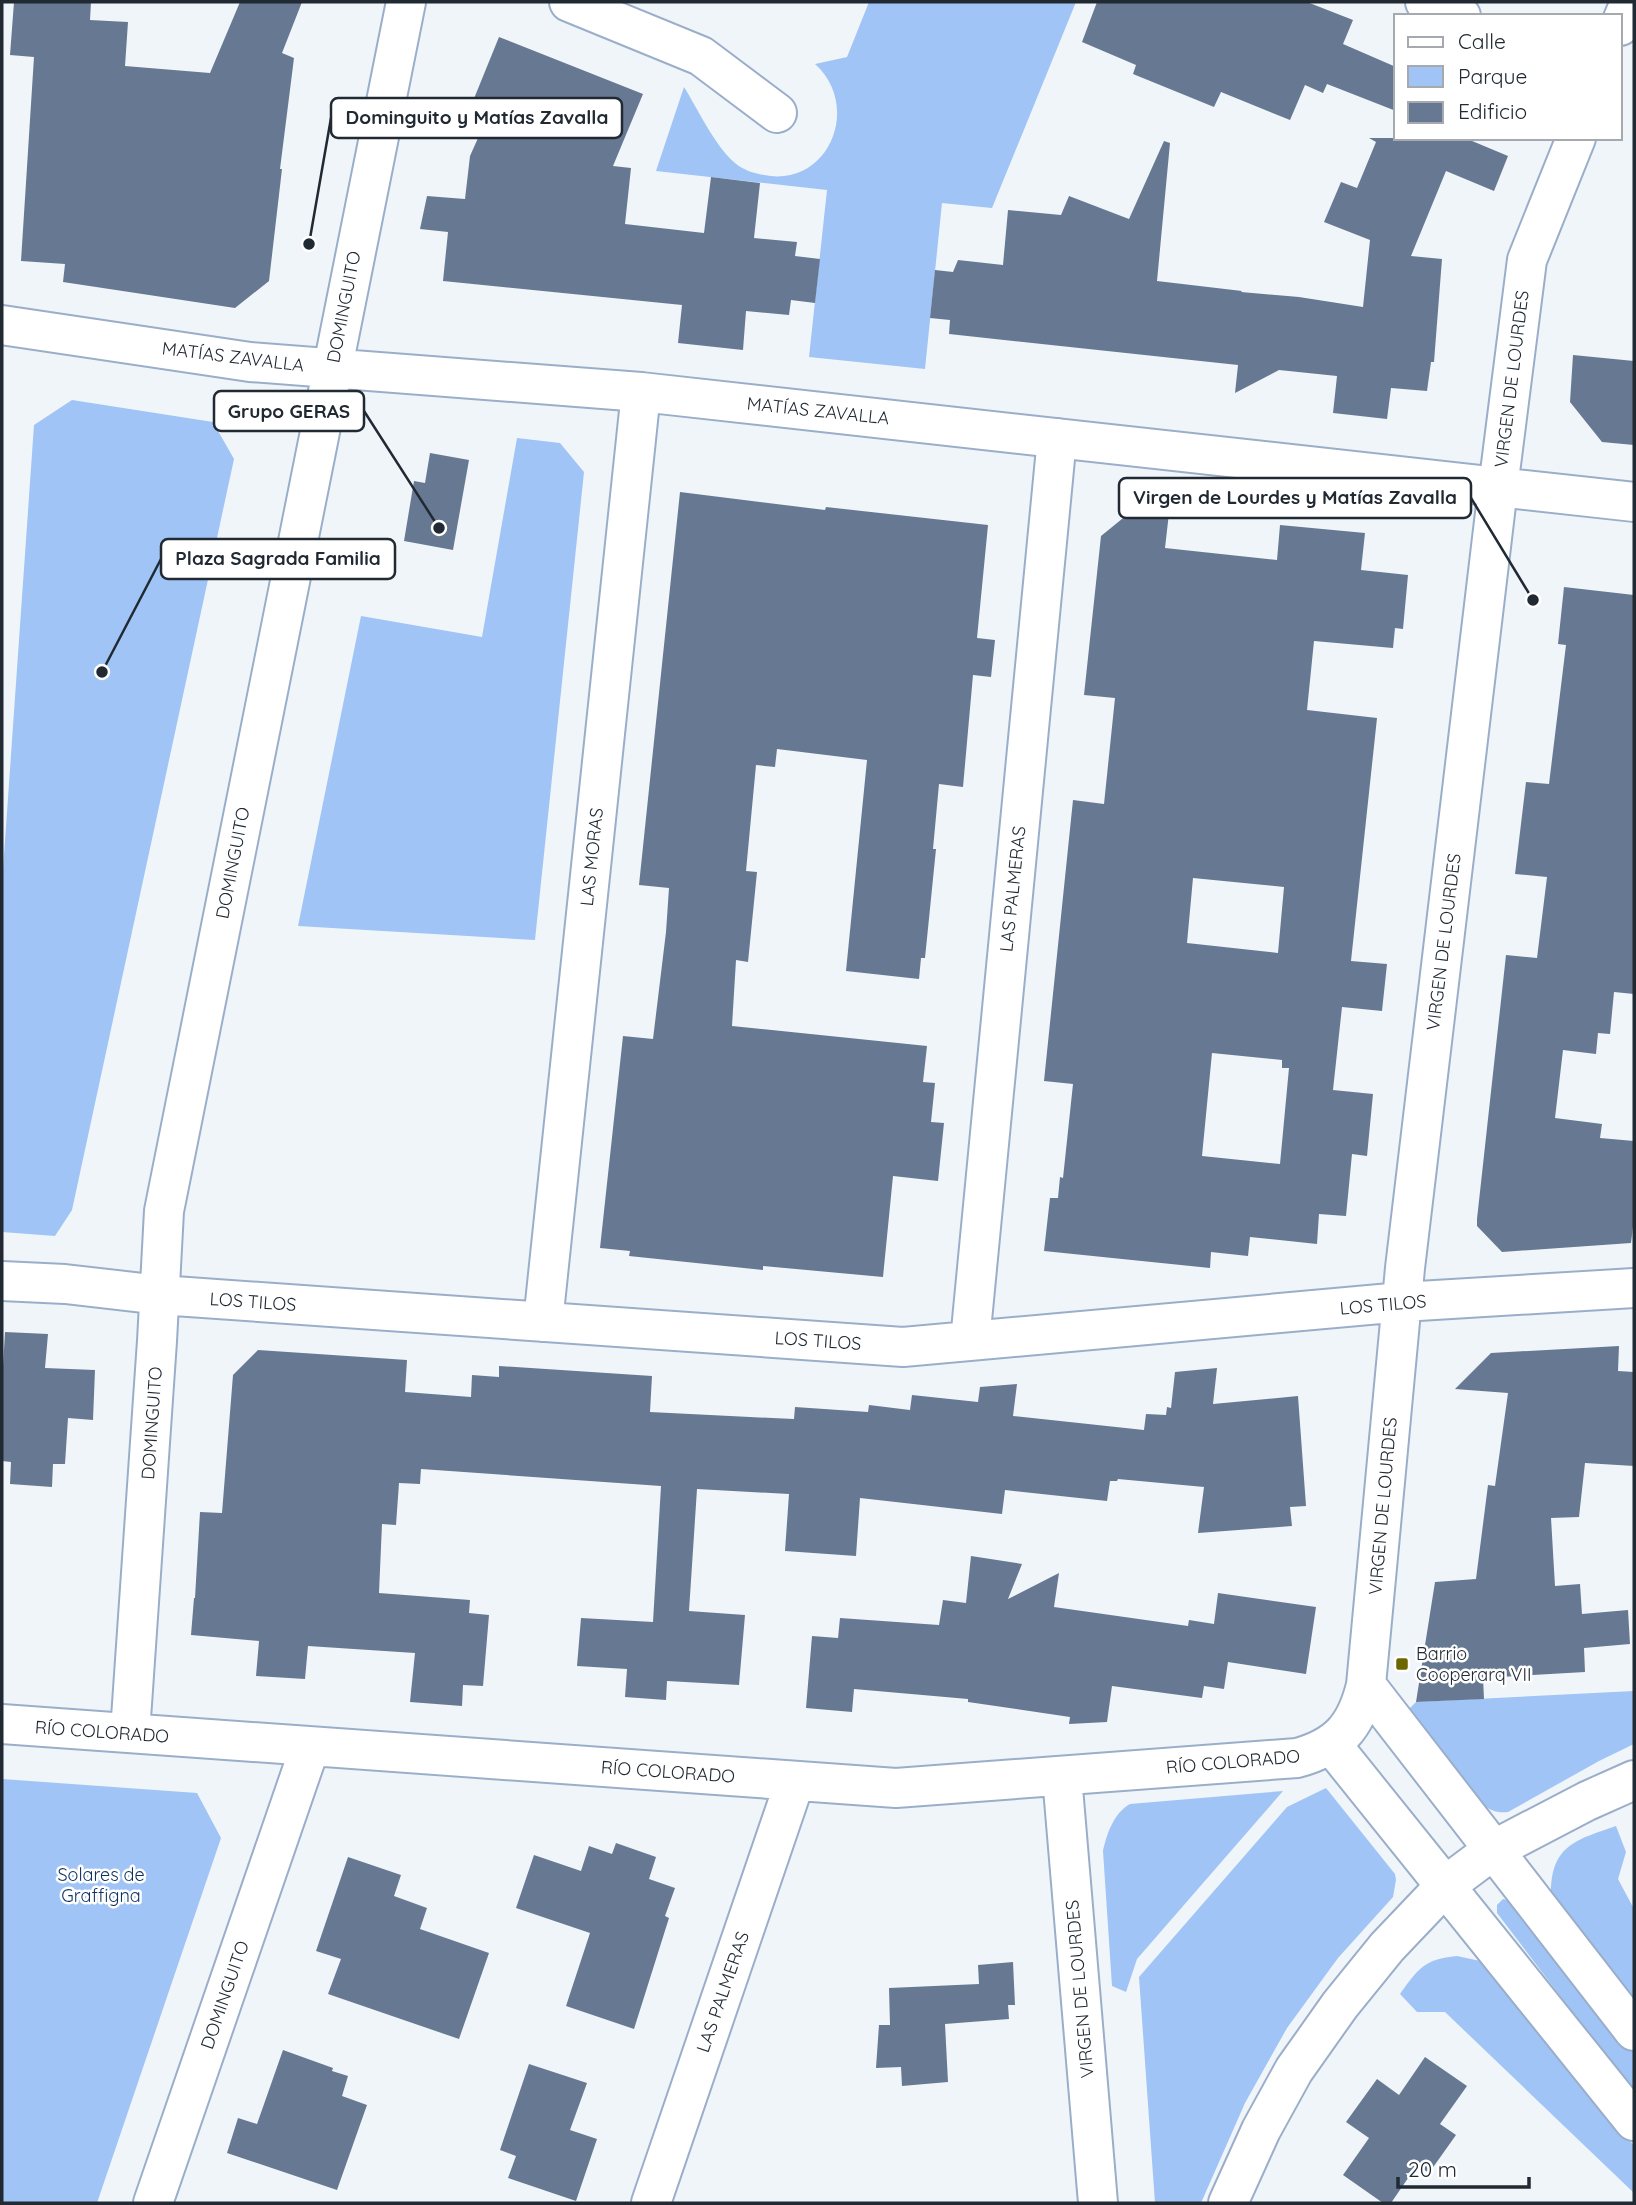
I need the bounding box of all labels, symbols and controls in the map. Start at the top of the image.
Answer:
legend [1394,14,1622,140]
text: Calle [1458,28,1506,54]
text: Parque [1458,63,1527,89]
callout: Dominguito y Matías Zavalla [331,98,622,138]
text: Edificio [1458,98,1527,124]
text: Dominguito y Matías Zavalla [346,105,608,129]
street label: DOMINGUITO [321,249,366,365]
street label: VIRGEN DE LOURDES [1489,289,1534,469]
street label: MATÍAS ZAVALLA [161,336,306,377]
callout: Grupo GERAS [214,391,364,431]
street label: MATÍAS ZAVALLA [746,392,891,429]
text: Grupo GERAS [228,399,350,423]
callout: Virgen de Lourdes y Matías Zavalla [1119,478,1471,518]
text: Virgen de Lourdes y Matías Zavalla [1133,485,1457,509]
callout: Plaza Sagrada Familia [161,539,395,579]
text: Plaza Sagrada Familia [175,546,381,570]
street label: DOMINGUITO [210,805,255,921]
street label: LAS MORAS [575,807,608,907]
street label: LAS PALMERAS [994,825,1031,953]
street label: VIRGEN DE LOURDES [1421,852,1466,1032]
street label: LOS TILOS [209,1287,297,1316]
street label: LOS TILOS [1339,1289,1427,1320]
street label: LOS TILOS [774,1326,862,1355]
street label: DOMINGUITO [136,1366,167,1480]
street label: VIRGEN DE LOURDES [1363,1416,1402,1596]
place label: Barrio Cooperarq VII [1416,1642,1532,1686]
marker: Barrio Cooperarq VII [1394,1656,1410,1672]
street label: RÍO COLORADO [34,1715,170,1748]
street label: RÍO COLORADO [1165,1744,1301,1779]
street label: RÍO COLORADO [600,1755,736,1788]
park label: Solares de Graffigna [57,1863,145,1907]
street label: VIRGEN DE LOURDES [1060,1899,1099,2079]
street label: LAS PALMERAS [691,1928,754,2055]
street label: DOMINGUITO [195,1937,254,2052]
scale bar [1398,2146,1529,2190]
text: 20 m [1408,2156,1457,2182]

